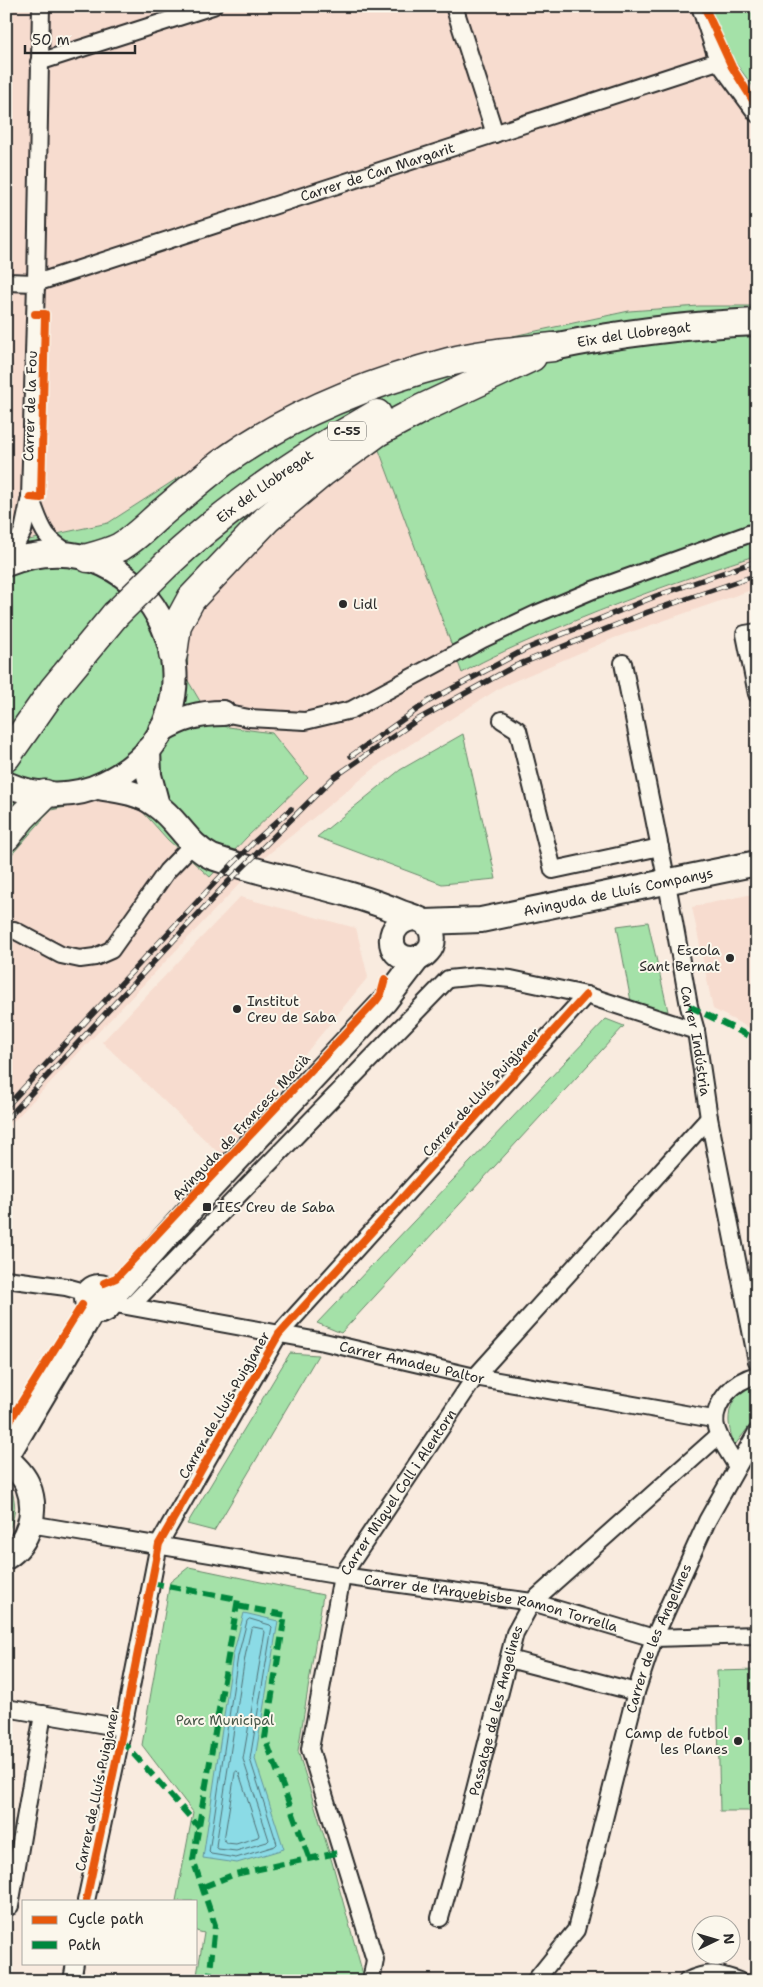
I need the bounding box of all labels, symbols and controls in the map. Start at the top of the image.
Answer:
scale bar [25,22,135,54]
text: 50 m [32,30,70,50]
street label: Carrer de Can Margarit [298,138,457,205]
street label: Eix del Llobregat [576,318,692,351]
street label: Carrer de la Fou [19,350,41,462]
road number: C-55 [328,422,366,441]
street label: Eix del Llobregat [213,446,317,527]
place label: Lidl [353,595,378,613]
marker: Lidl [337,598,349,610]
street label: Avinguda de Lluís Companys [522,863,715,920]
place label: Escola Sant Bernat [639,941,720,975]
marker: Escola Sant Bernat [724,952,736,964]
street label: Carrer Indústria [677,985,715,1098]
place label: Institut Creu de Saba [247,992,336,1026]
marker: Institut Creu de Saba [231,1003,243,1015]
street label: Carrer de Lluís Puigjaner [418,1023,544,1160]
street label: Avinguda de Francesc Macià [168,1050,314,1204]
place label: IES Creu de Saba [217,1198,335,1216]
marker: IES Creu de Saba [201,1201,213,1213]
street label: Carrer de Lluís Puigjaner [174,1328,274,1482]
street label: Carrer Amadeu Paltor [338,1337,487,1388]
street label: Carrer Miquel Coll i Alentorn [336,1405,460,1579]
street label: Carrer de les Angelines [622,1561,696,1715]
street label: Carrer de l'Arquebisbe Ramon Torrella [363,1570,620,1636]
street label: Passatge de les Angelines [465,1621,527,1798]
street label: Carrer de Lluís Puigjaner [71,1705,123,1873]
park label: Parc Municipal [176,1711,275,1729]
place label: Camp de futbol les Planes [625,1724,729,1758]
marker: Camp de futbol les Planes [732,1735,744,1747]
legend [22,1900,198,1964]
text: Cycle path [68,1909,144,1929]
north arrow [690,1914,740,1964]
text: N [720,1933,738,1945]
text: Path [68,1935,101,1955]

